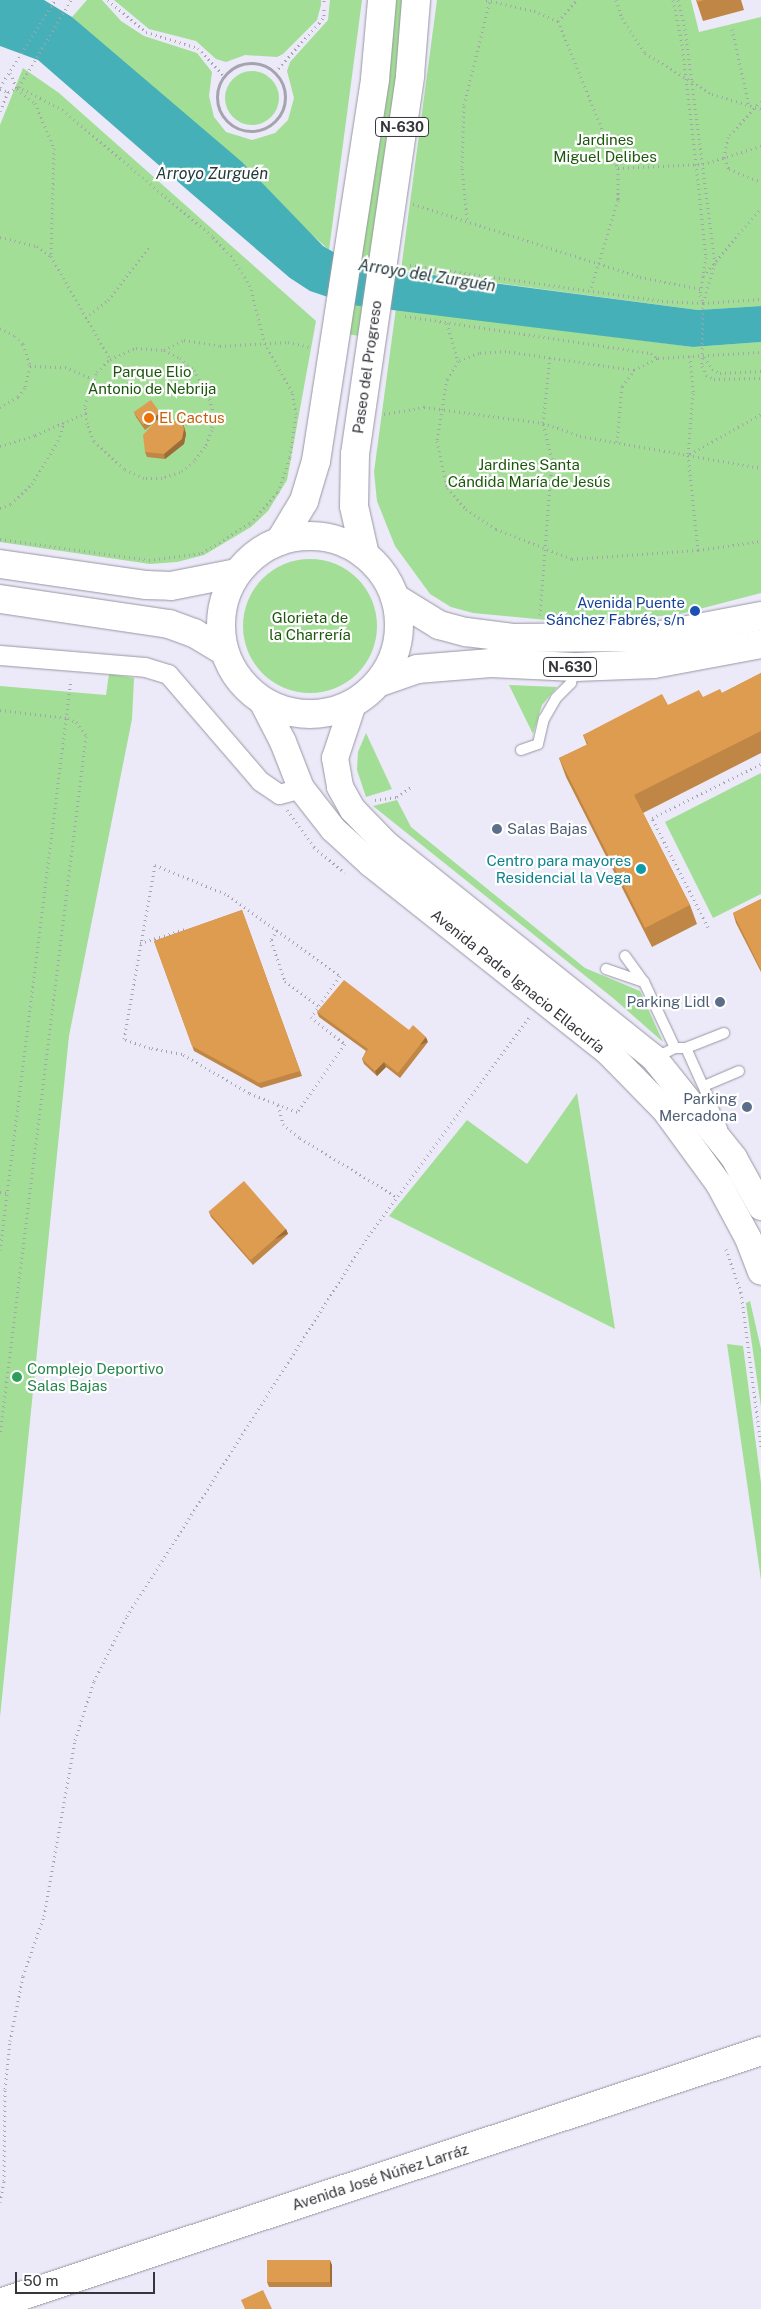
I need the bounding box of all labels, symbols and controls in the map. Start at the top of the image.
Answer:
road number: N-630 [374,115,430,138]
park label: Jardines Miguel Delibes [553,130,657,165]
water label: Arroyo Zurguén [156,164,268,184]
water label: Arroyo del Zurguén [357,256,497,296]
street label: Paseo del Progreso [349,299,385,435]
park label: Parque Elio Antonio de Nebrija [87,362,217,397]
place label: El Cactus [159,409,225,427]
marker: El Cactus [143,412,155,424]
park label: Jardines Santa Cándida María de Jesús [447,455,611,490]
place label: Avenida Puente Sánchez Fabrés, s/n [546,593,685,628]
marker: Avenida Puente Sánchez Fabrés, s/n [689,605,701,617]
park label: Glorieta de la Charrería [269,608,351,643]
road number: N-630 [542,656,598,679]
place label: Salas Bajas [507,820,587,838]
marker: Salas Bajas [491,823,503,835]
place label: Centro para mayores Residencial la Vega [486,851,631,886]
marker: Centro para mayores Residencial la Vega [635,863,647,875]
street label: Avenida Padre Ignacio Ellacuría [427,905,609,1057]
place label: Parking Lidl [627,993,710,1011]
marker: Parking Lidl [714,996,726,1008]
place label: Parking Mercadona [659,1089,737,1124]
marker: Parking Mercadona [741,1101,753,1113]
place label: Complejo Deportivo Salas Bajas [27,1359,164,1394]
marker: Complejo Deportivo Salas Bajas [11,1371,23,1383]
street label: Avenida José Núñez Larráz [289,2140,471,2214]
scale bar [18,2262,158,2294]
text: 50 m [23,2272,58,2289]

